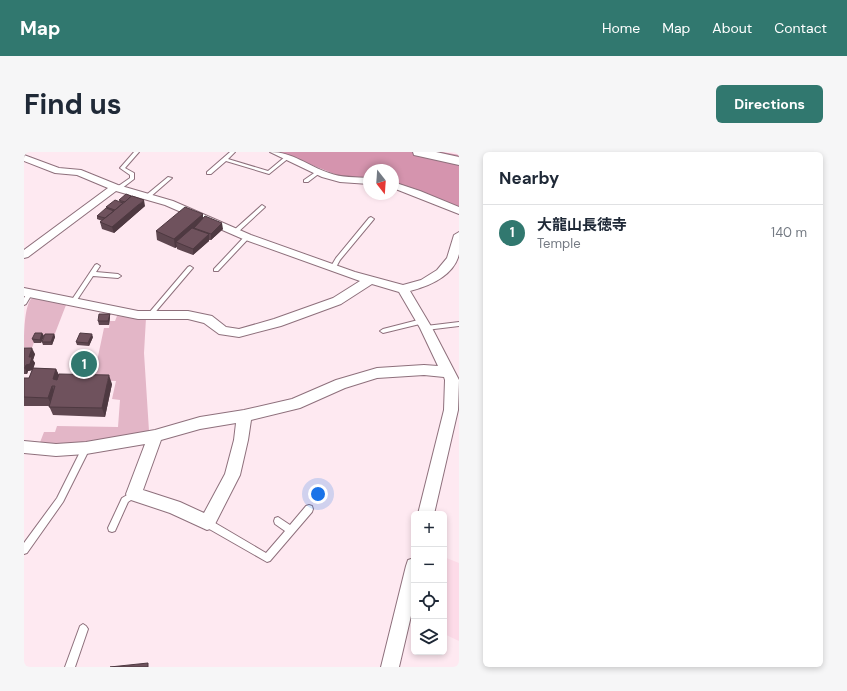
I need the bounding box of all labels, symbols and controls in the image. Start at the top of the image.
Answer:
text: Map [20,16,60,41]
text: Home [602,19,640,37]
text: Map [662,19,690,37]
text: About [712,19,752,37]
text: Contact [774,19,827,37]
button: Directions [716,85,823,123]
text: Find us [24,86,122,123]
north arrow [363,164,399,200]
text: Nearby [499,167,559,189]
text: 大龍山長徳寺 [537,215,627,235]
text: 1 [510,224,514,241]
text: 140 m [771,224,807,241]
text: Temple [537,235,581,252]
pin: 1 [71,349,97,379]
your location [308,484,328,504]
map controls [411,511,447,655]
button: + [411,511,447,547]
button: − [411,547,447,583]
button: locate [411,583,447,619]
button: layers [411,619,447,655]

